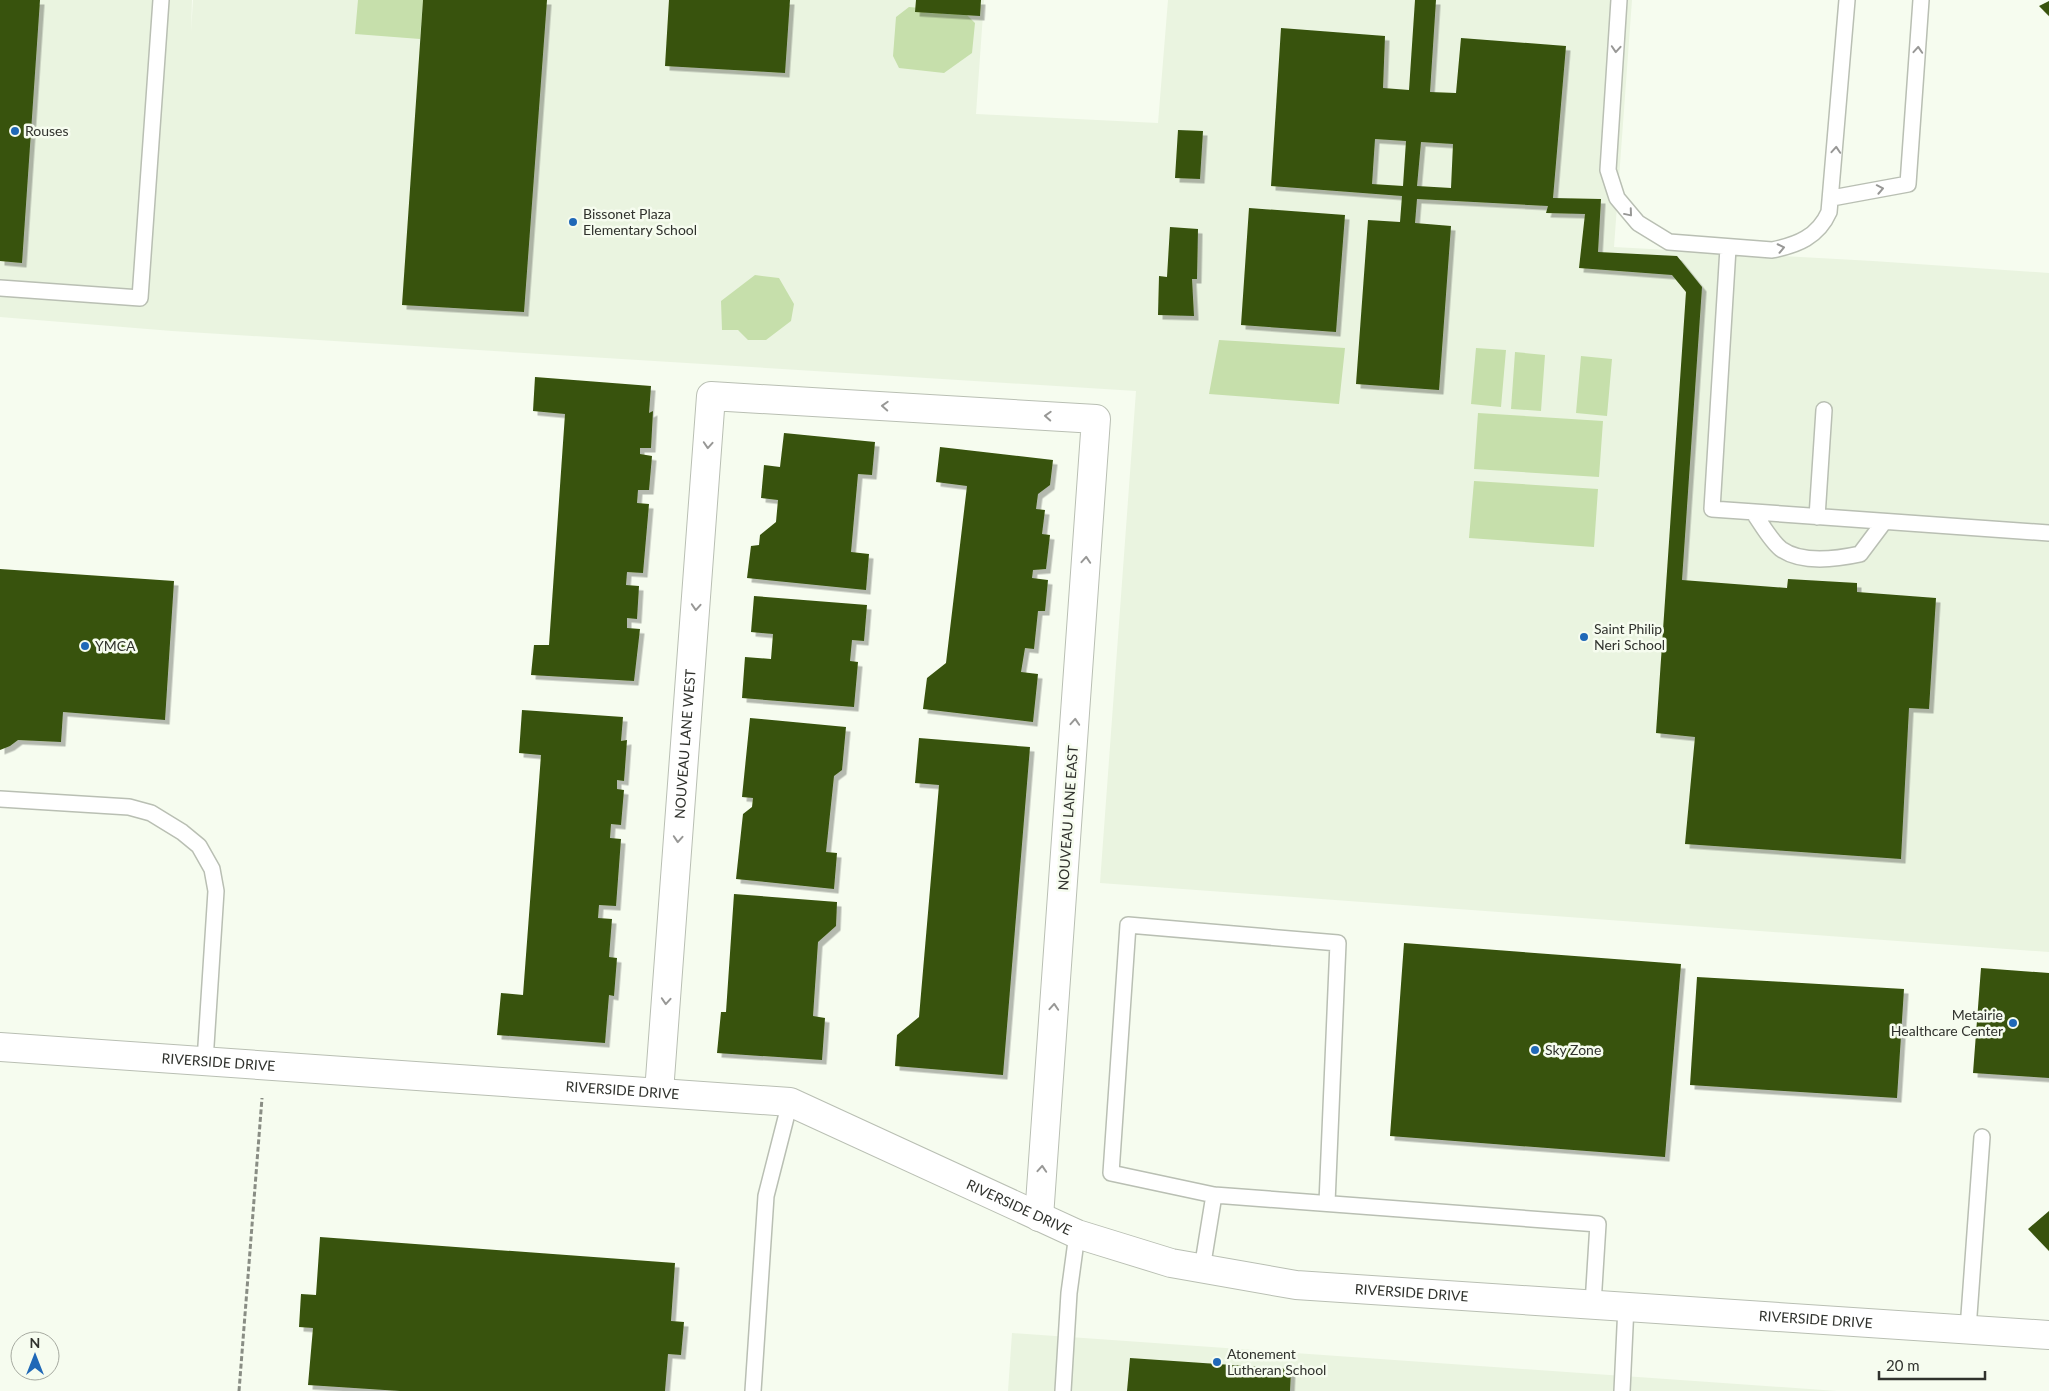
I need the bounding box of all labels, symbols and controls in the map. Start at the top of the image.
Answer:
one-way arrow [1611,45,1622,53]
one-way arrow [1912,46,1923,54]
place label: Rouses [25,122,69,139]
marker: Rouses [9,125,21,137]
one-way arrow [1830,145,1841,153]
one-way arrow [1876,185,1884,195]
place label: Bissonet Plaza Elementary School [583,205,697,238]
one-way arrow [1623,208,1632,217]
marker: Bissonet Plaza Elementary School [567,216,579,228]
one-way arrow [1777,243,1786,254]
one-way arrow [881,401,889,412]
one-way arrow [1043,411,1051,422]
one-way arrow [702,441,713,449]
one-way arrow [1081,556,1092,564]
one-way arrow [690,603,701,611]
place label: Saint Philip Neri School [1594,620,1665,653]
marker: Saint Philip Neri School [1578,631,1590,643]
place label: YMCA [95,637,136,654]
marker: YMCA [79,640,91,652]
street label: NOUVEAU LANE WEST [670,668,699,820]
one-way arrow [1069,718,1080,726]
street label: NOUVEAU LANE EAST [1054,744,1081,891]
one-way arrow [673,835,684,843]
one-way arrow [661,997,672,1005]
one-way arrow [1049,1002,1060,1010]
place label: Metairie Healthcare Center [1891,1006,2003,1039]
marker: Metairie Healthcare Center [2007,1017,2019,1029]
place label: Sky Zone [1545,1041,1601,1058]
marker: Sky Zone [1529,1044,1541,1056]
street label: RIVERSIDE DRIVE [161,1049,276,1074]
street label: RIVERSIDE DRIVE [565,1077,680,1102]
one-way arrow [1037,1164,1048,1172]
street label: RIVERSIDE DRIVE [964,1175,1075,1238]
street label: RIVERSIDE DRIVE [1354,1280,1469,1304]
street label: RIVERSIDE DRIVE [1758,1307,1873,1331]
north arrow [10,1331,60,1381]
text: N [30,1334,40,1351]
place label: Atonement Lutheran School [1227,1345,1326,1378]
scale bar [1879,1348,1985,1380]
marker: Atonement Lutheran School [1211,1356,1223,1368]
text: 20 m [1886,1356,1920,1374]

